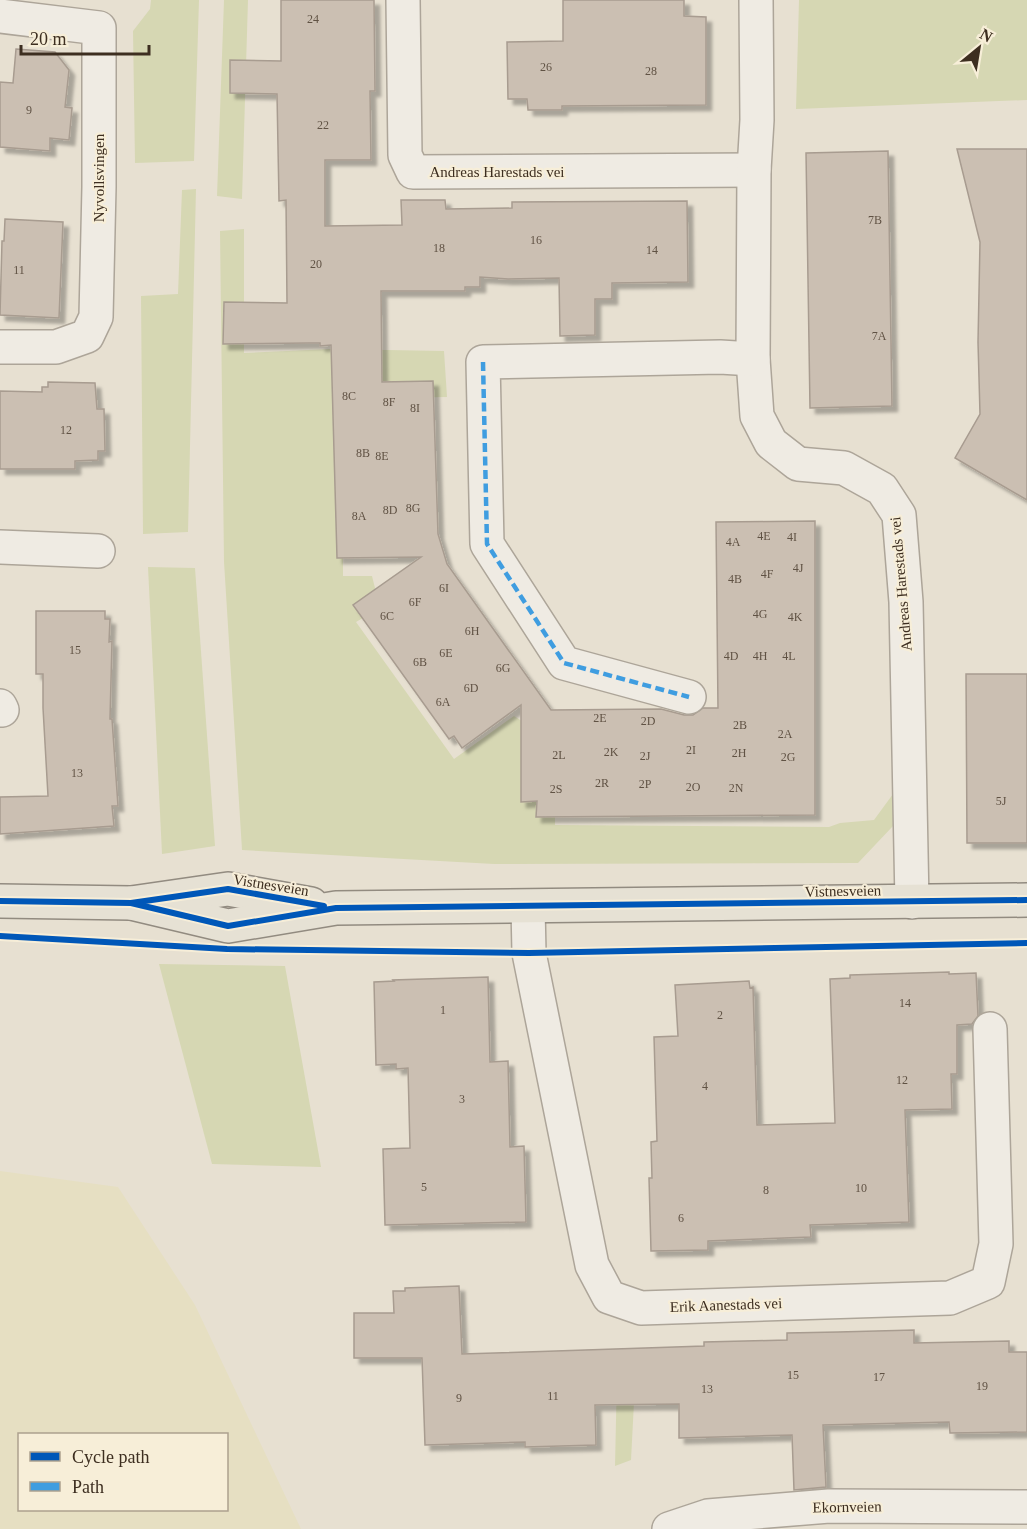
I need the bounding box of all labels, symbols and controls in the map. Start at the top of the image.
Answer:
house number: 24 [307,12,319,26]
scale bar [21,18,148,56]
north arrow [949,18,1009,78]
text: N [977,25,996,46]
text: 20 m [30,29,67,49]
house number: 26 [540,60,552,74]
house number: 28 [645,64,657,78]
house number: 9 [26,103,32,117]
house number: 22 [317,118,329,132]
street label: Nyvollsvingen [91,133,107,222]
street label: Andreas Harestads vei [430,164,564,180]
house number: 7B [868,213,882,227]
house number: 16 [530,233,542,247]
house number: 18 [433,241,445,255]
house number: 14 [646,243,658,257]
house number: 20 [310,257,322,271]
house number: 11 [13,263,25,277]
house number: 7A [872,329,887,343]
house number: 8C [342,389,356,403]
house number: 8F [383,395,396,409]
house number: 8I [410,401,420,415]
house number: 12 [60,423,72,437]
house number: 8B [356,446,370,460]
house number: 8E [375,449,389,463]
house number: 8G [406,501,421,515]
house number: 8D [383,503,398,517]
house number: 8A [352,509,367,523]
street label: Andreas Harestads vei [887,516,915,652]
house number: 4E [757,529,771,543]
house number: 4I [787,530,797,544]
house number: 4A [726,535,741,549]
house number: 4J [793,561,804,575]
house number: 4F [761,567,774,581]
house number: 4B [728,572,742,586]
house number: 6I [439,581,449,595]
house number: 6F [409,595,422,609]
house number: 4G [753,607,768,621]
house number: 6C [380,609,394,623]
house number: 4K [788,610,803,624]
house number: 6H [465,624,480,638]
house number: 15 [69,643,81,657]
house number: 6E [439,646,453,660]
house number: 4D [724,649,739,663]
house number: 4H [753,649,768,663]
house number: 4L [782,649,796,663]
house number: 6B [413,655,427,669]
house number: 6G [496,661,511,675]
house number: 6D [464,681,479,695]
house number: 6A [436,695,451,709]
house number: 2E [593,711,607,725]
house number: 2D [641,714,656,728]
house number: 2B [733,718,747,732]
house number: 2A [778,727,793,741]
house number: 2I [686,743,696,757]
house number: 2K [604,745,619,759]
house number: 2H [732,746,747,760]
house number: 2L [552,748,566,762]
house number: 2J [640,749,651,763]
house number: 2G [781,750,796,764]
house number: 13 [71,766,83,780]
house number: 2R [595,776,609,790]
house number: 2P [639,777,652,791]
house number: 2O [686,780,701,794]
house number: 2N [729,781,744,795]
house number: 2S [550,782,562,796]
house number: 5J [996,794,1007,808]
street label: Vistnesveien [232,871,311,899]
street label: Vistnesveien [805,882,882,900]
house number: 14 [899,996,911,1010]
house number: 1 [440,1003,446,1017]
house number: 2 [717,1008,723,1022]
house number: 12 [896,1073,908,1087]
house number: 4 [702,1079,708,1093]
house number: 3 [459,1092,465,1106]
house number: 5 [421,1180,427,1194]
house number: 10 [855,1181,867,1195]
house number: 8 [763,1183,769,1197]
house number: 6 [678,1211,684,1225]
street label: Erik Aanestads vei [670,1295,782,1315]
house number: 15 [787,1368,799,1382]
house number: 17 [873,1370,885,1384]
house number: 19 [976,1379,988,1393]
house number: 13 [701,1382,713,1396]
house number: 11 [547,1389,559,1403]
house number: 9 [456,1391,462,1405]
legend [18,1433,228,1511]
text: Cycle path [72,1447,149,1467]
text: Path [72,1477,104,1497]
street label: Ekornveien [812,1498,882,1516]

